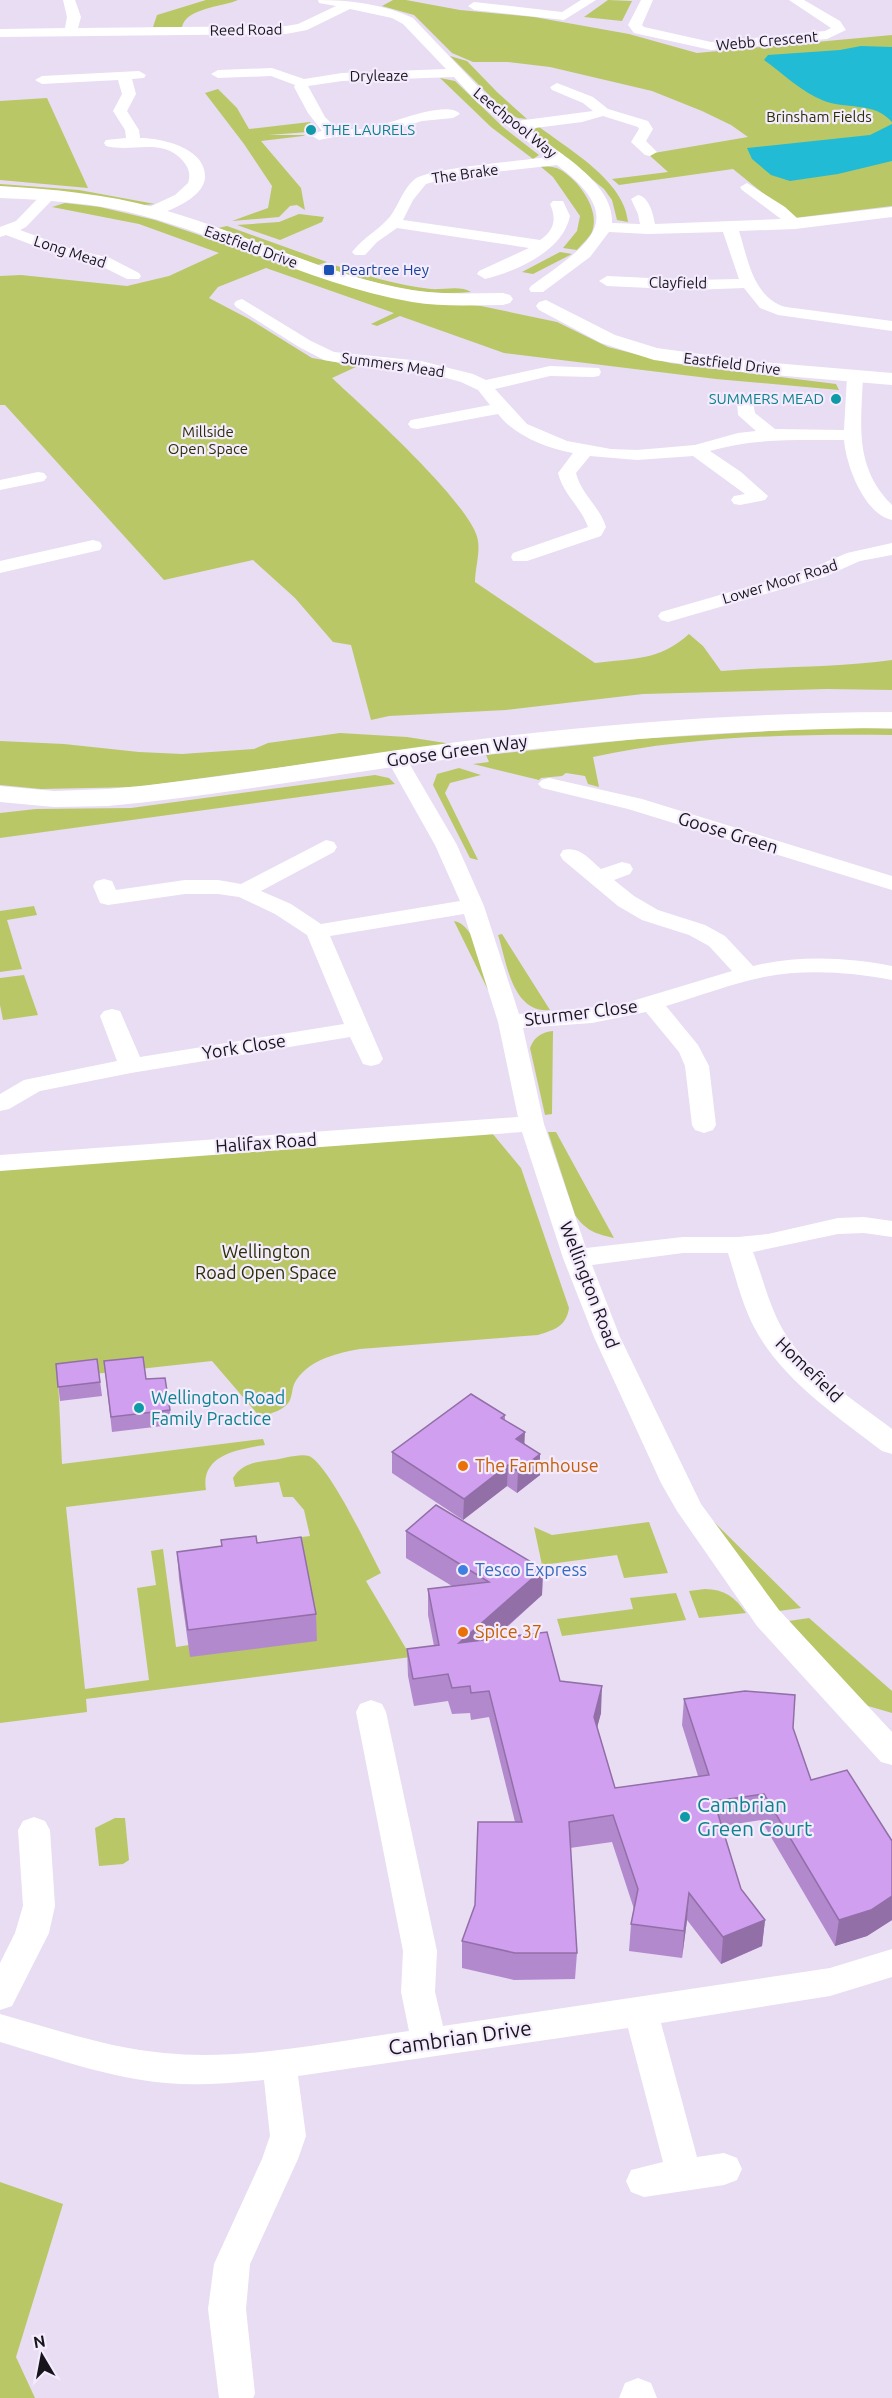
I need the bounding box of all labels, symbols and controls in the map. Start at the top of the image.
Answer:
street label: Reed Road [210,20,282,39]
street label: Webb Crescent [715,28,819,53]
street label: Dryleaze [349,66,409,85]
street label: Leechpool Way [470,84,560,161]
park label: Brinsham Fields [766,108,872,125]
place label: THE LAURELS [323,121,415,138]
marker: THE LAURELS [304,123,318,137]
street label: The Brake [431,160,499,187]
street label: Eastfield Drive [202,222,300,271]
street label: Long Mead [32,232,108,271]
place label: Peartree Hey [341,261,429,278]
marker: Peartree Hey [322,263,336,277]
street label: Clayfield [649,273,707,292]
street label: Summers Mead [340,349,446,380]
street label: Eastfield Drive [683,349,782,378]
place label: SUMMERS MEAD [709,390,824,407]
marker: SUMMERS MEAD [829,392,843,406]
park label: Millside Open Space [168,423,248,457]
street label: Lower Moor Road [720,556,840,607]
street label: Goose Green Way [385,730,529,770]
street label: Goose Green [676,807,781,857]
street label: Sturmer Close [523,995,639,1029]
street label: York Close [201,1030,287,1062]
street label: Halifax Road [215,1128,317,1156]
street label: Wellington Road [557,1218,623,1351]
park label: Wellington Road Open Space [195,1241,337,1282]
street label: Homefield [772,1333,847,1406]
place label: Wellington Road Family Practice [151,1387,285,1428]
marker: Wellington Road Family Practice [132,1401,146,1415]
place label: The Farmhouse [475,1455,599,1475]
marker: The Farmhouse [456,1459,470,1473]
place label: Tesco Express [475,1559,587,1579]
marker: Tesco Express [456,1563,470,1577]
place label: Spice 37 [475,1621,542,1641]
marker: Spice 37 [456,1625,470,1639]
place label: Cambrian Green Court [697,1792,812,1840]
marker: Cambrian Green Court [678,1810,692,1824]
street label: Cambrian Drive [387,2015,533,2059]
north arrow [12,2326,72,2386]
text: N [32,2331,47,2351]

